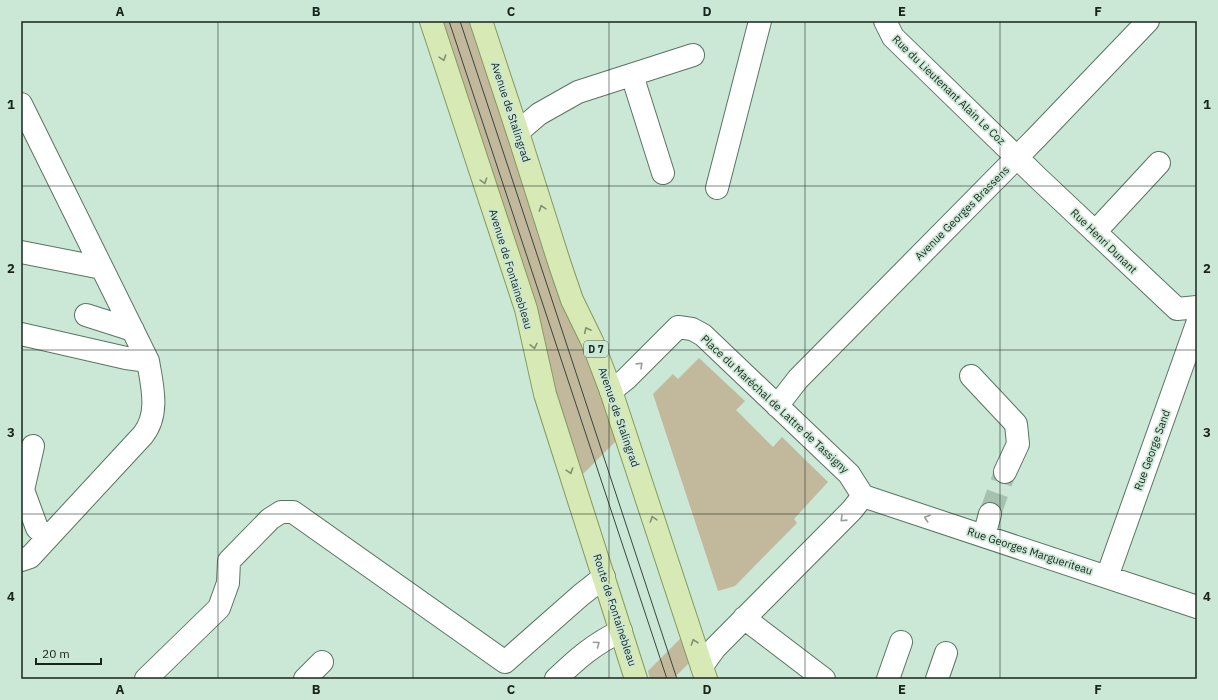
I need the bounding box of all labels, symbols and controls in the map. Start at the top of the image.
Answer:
text: A [116,3,125,20]
text: B [312,3,321,20]
text: C [507,3,516,20]
text: D [702,3,712,20]
text: E [898,3,906,20]
text: F [1094,3,1102,20]
street label: Rue du Lieutenant Alain Le Coz [889,32,1009,148]
one-way arrow [438,54,447,61]
street label: Avenue de Stalingrad [488,60,534,164]
text: 1 [7,96,15,113]
text: 1 [1203,96,1211,113]
street label: Avenue Georges Brassens [912,163,1012,263]
one-way arrow [479,178,488,185]
one-way arrow [538,205,547,212]
street label: Rue Henri Dunant [1068,206,1140,276]
street label: Avenue de Fontainebleau [486,207,536,331]
text: 2 [7,260,15,277]
text: 2 [1203,260,1211,277]
one-way arrow [584,327,592,334]
street label: Place du Maréchal de Lattre de Tassigny [698,332,852,477]
road number: D 7 [584,341,608,357]
one-way arrow [529,342,538,349]
one-way arrow [635,362,643,370]
street label: Avenue de Stalingrad [595,365,643,469]
street label: Rue George Sand [1131,408,1173,492]
text: 3 [7,424,15,441]
text: 3 [1203,424,1211,441]
one-way arrow [565,467,574,474]
one-way arrow [840,514,848,522]
one-way arrow [924,514,931,522]
one-way arrow [649,515,658,522]
street label: Rue Georges Margueriteau [966,524,1094,578]
street label: Route de Fontainebleau [590,552,640,668]
text: 4 [7,588,15,605]
text: 4 [1203,588,1211,605]
one-way arrow [690,639,699,646]
scale bar [36,640,101,666]
one-way arrow [593,642,600,649]
text: 20 m [42,646,70,661]
text: A [116,681,125,698]
text: B [312,681,321,698]
text: C [507,681,516,698]
text: D [702,681,712,698]
text: E [898,681,906,698]
text: F [1094,681,1102,698]

